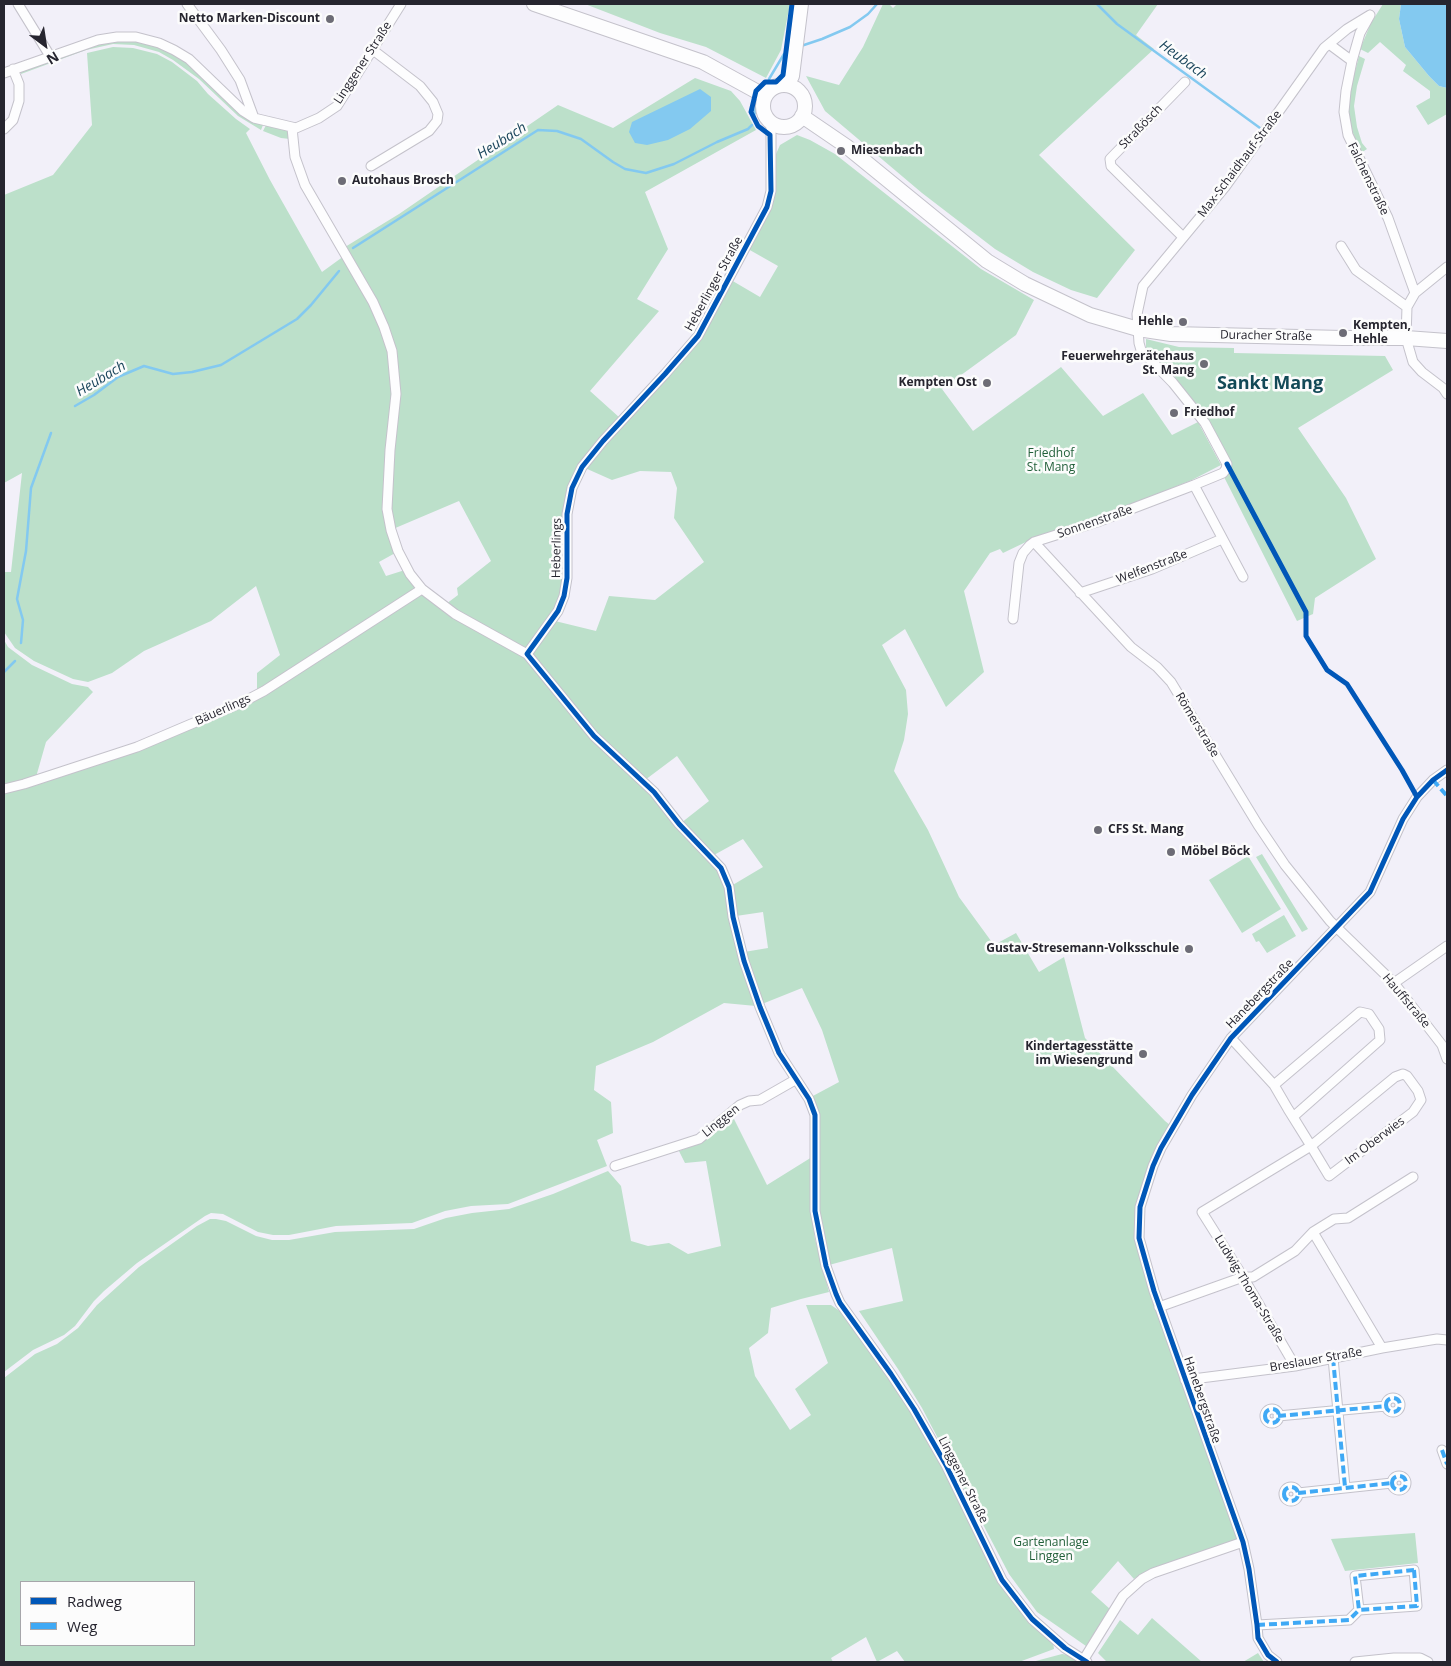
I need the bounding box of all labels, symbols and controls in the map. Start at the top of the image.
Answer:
place label: Netto Marken-Discount [179,12,320,26]
marker: Netto Marken-Discount [324,13,336,25]
street label: Linggener Straße [331,19,395,107]
north arrow [20,20,70,70]
water label: Heubach [1156,37,1210,83]
text: N [43,47,63,69]
street label: Straßösch [1116,102,1166,152]
street label: Max-Schaidhauf-Straße [1195,108,1285,220]
water label: Heubach [474,119,530,163]
street label: Falchenstraße [1344,140,1392,218]
place label: Miesenbach [851,144,923,158]
marker: Miesenbach [835,145,847,157]
place label: Autohaus Brosch [352,174,454,188]
marker: Autohaus Brosch [336,175,348,187]
street label: Heberlinger Straße [682,234,746,334]
place label: Hehle [1138,315,1173,329]
marker: Hehle [1177,316,1189,328]
place label: Kempten, Hehle [1353,319,1411,347]
marker: Kempten, Hehle [1337,327,1349,339]
street label: Duracher Straße [1220,328,1312,344]
place label: Feuerwehrgerätehaus St. Mang [1061,350,1194,378]
water label: Heubach [73,358,129,400]
marker: Feuerwehrgerätehaus St. Mang [1198,358,1210,370]
district label: Sankt Mang [1217,373,1323,395]
place label: Kempten Ost [899,376,977,390]
marker: Kempten Ost [981,377,993,389]
place label: Friedhof [1184,406,1234,420]
marker: Friedhof [1168,407,1180,419]
park label: Friedhof St. Mang [1027,447,1075,475]
street label: Sonnenstraße [1056,502,1134,542]
street label: Heberlings [549,518,565,578]
street label: Welfenstraße [1115,547,1189,587]
street label: Römerstraße [1172,690,1222,760]
street label: Bäuerlings [193,691,253,729]
place label: CFS St. Mang [1108,823,1184,837]
marker: CFS St. Mang [1092,824,1104,836]
place label: Möbel Böck [1181,845,1250,859]
marker: Möbel Böck [1165,846,1177,858]
place label: Gustav-Stresemann-Volksschule [986,942,1179,956]
marker: Gustav-Stresemann-Volksschule [1183,943,1195,955]
street label: Hanebergstraße [1223,956,1297,1032]
street label: Hauffstraße [1379,971,1433,1031]
place label: Kindertagesstätte im Wiesengrund [1025,1040,1133,1068]
marker: Kindertagesstätte im Wiesengrund [1137,1048,1149,1060]
street label: Linggen [699,1102,743,1140]
street label: Im Oberwies [1342,1114,1408,1168]
street label: Ludwig-Thoma-Straße [1211,1233,1287,1345]
street label: Breslauer Straße [1269,1345,1363,1375]
street label: Hanebergstraße [1180,1355,1224,1445]
street label: Linggener Straße [935,1434,991,1526]
park label: Gartenanlage Linggen [1013,1536,1089,1564]
legend [20,1581,195,1646]
text: Radweg [67,1591,122,1611]
text: Weg [67,1616,97,1636]

